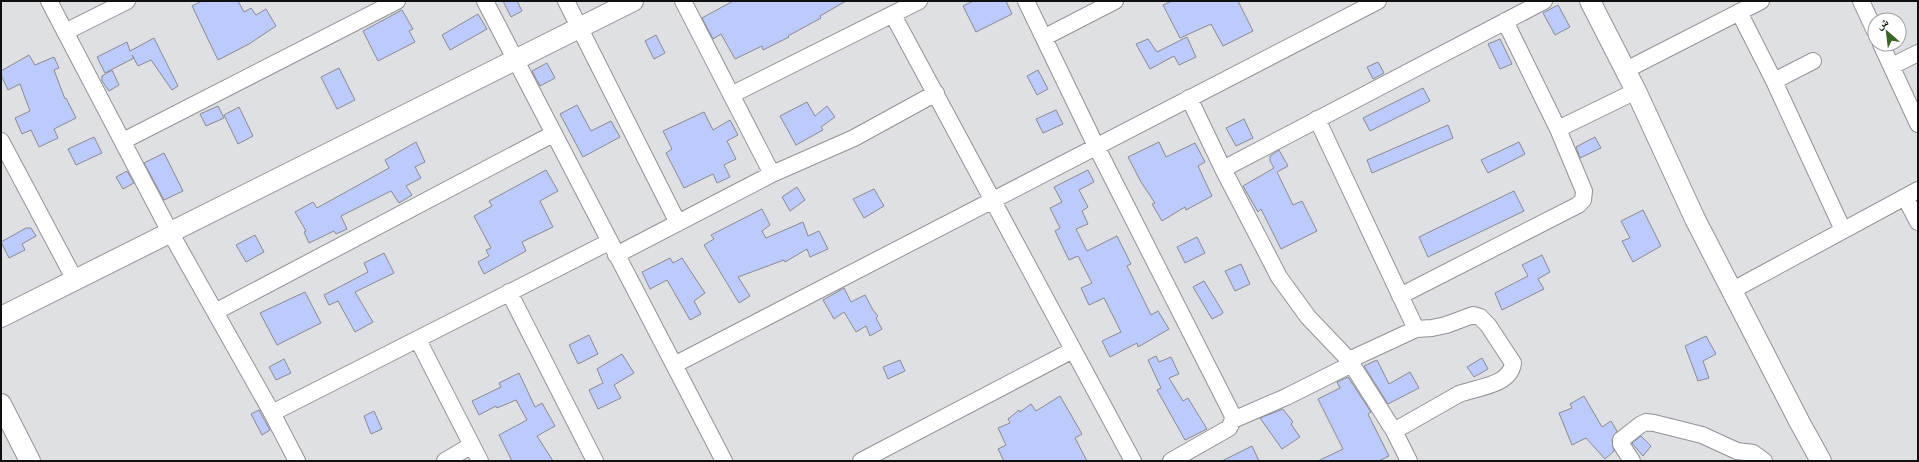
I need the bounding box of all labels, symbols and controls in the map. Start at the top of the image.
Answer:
north arrow [1867,12,1907,52]
text: ش [1874,14,1892,33]

